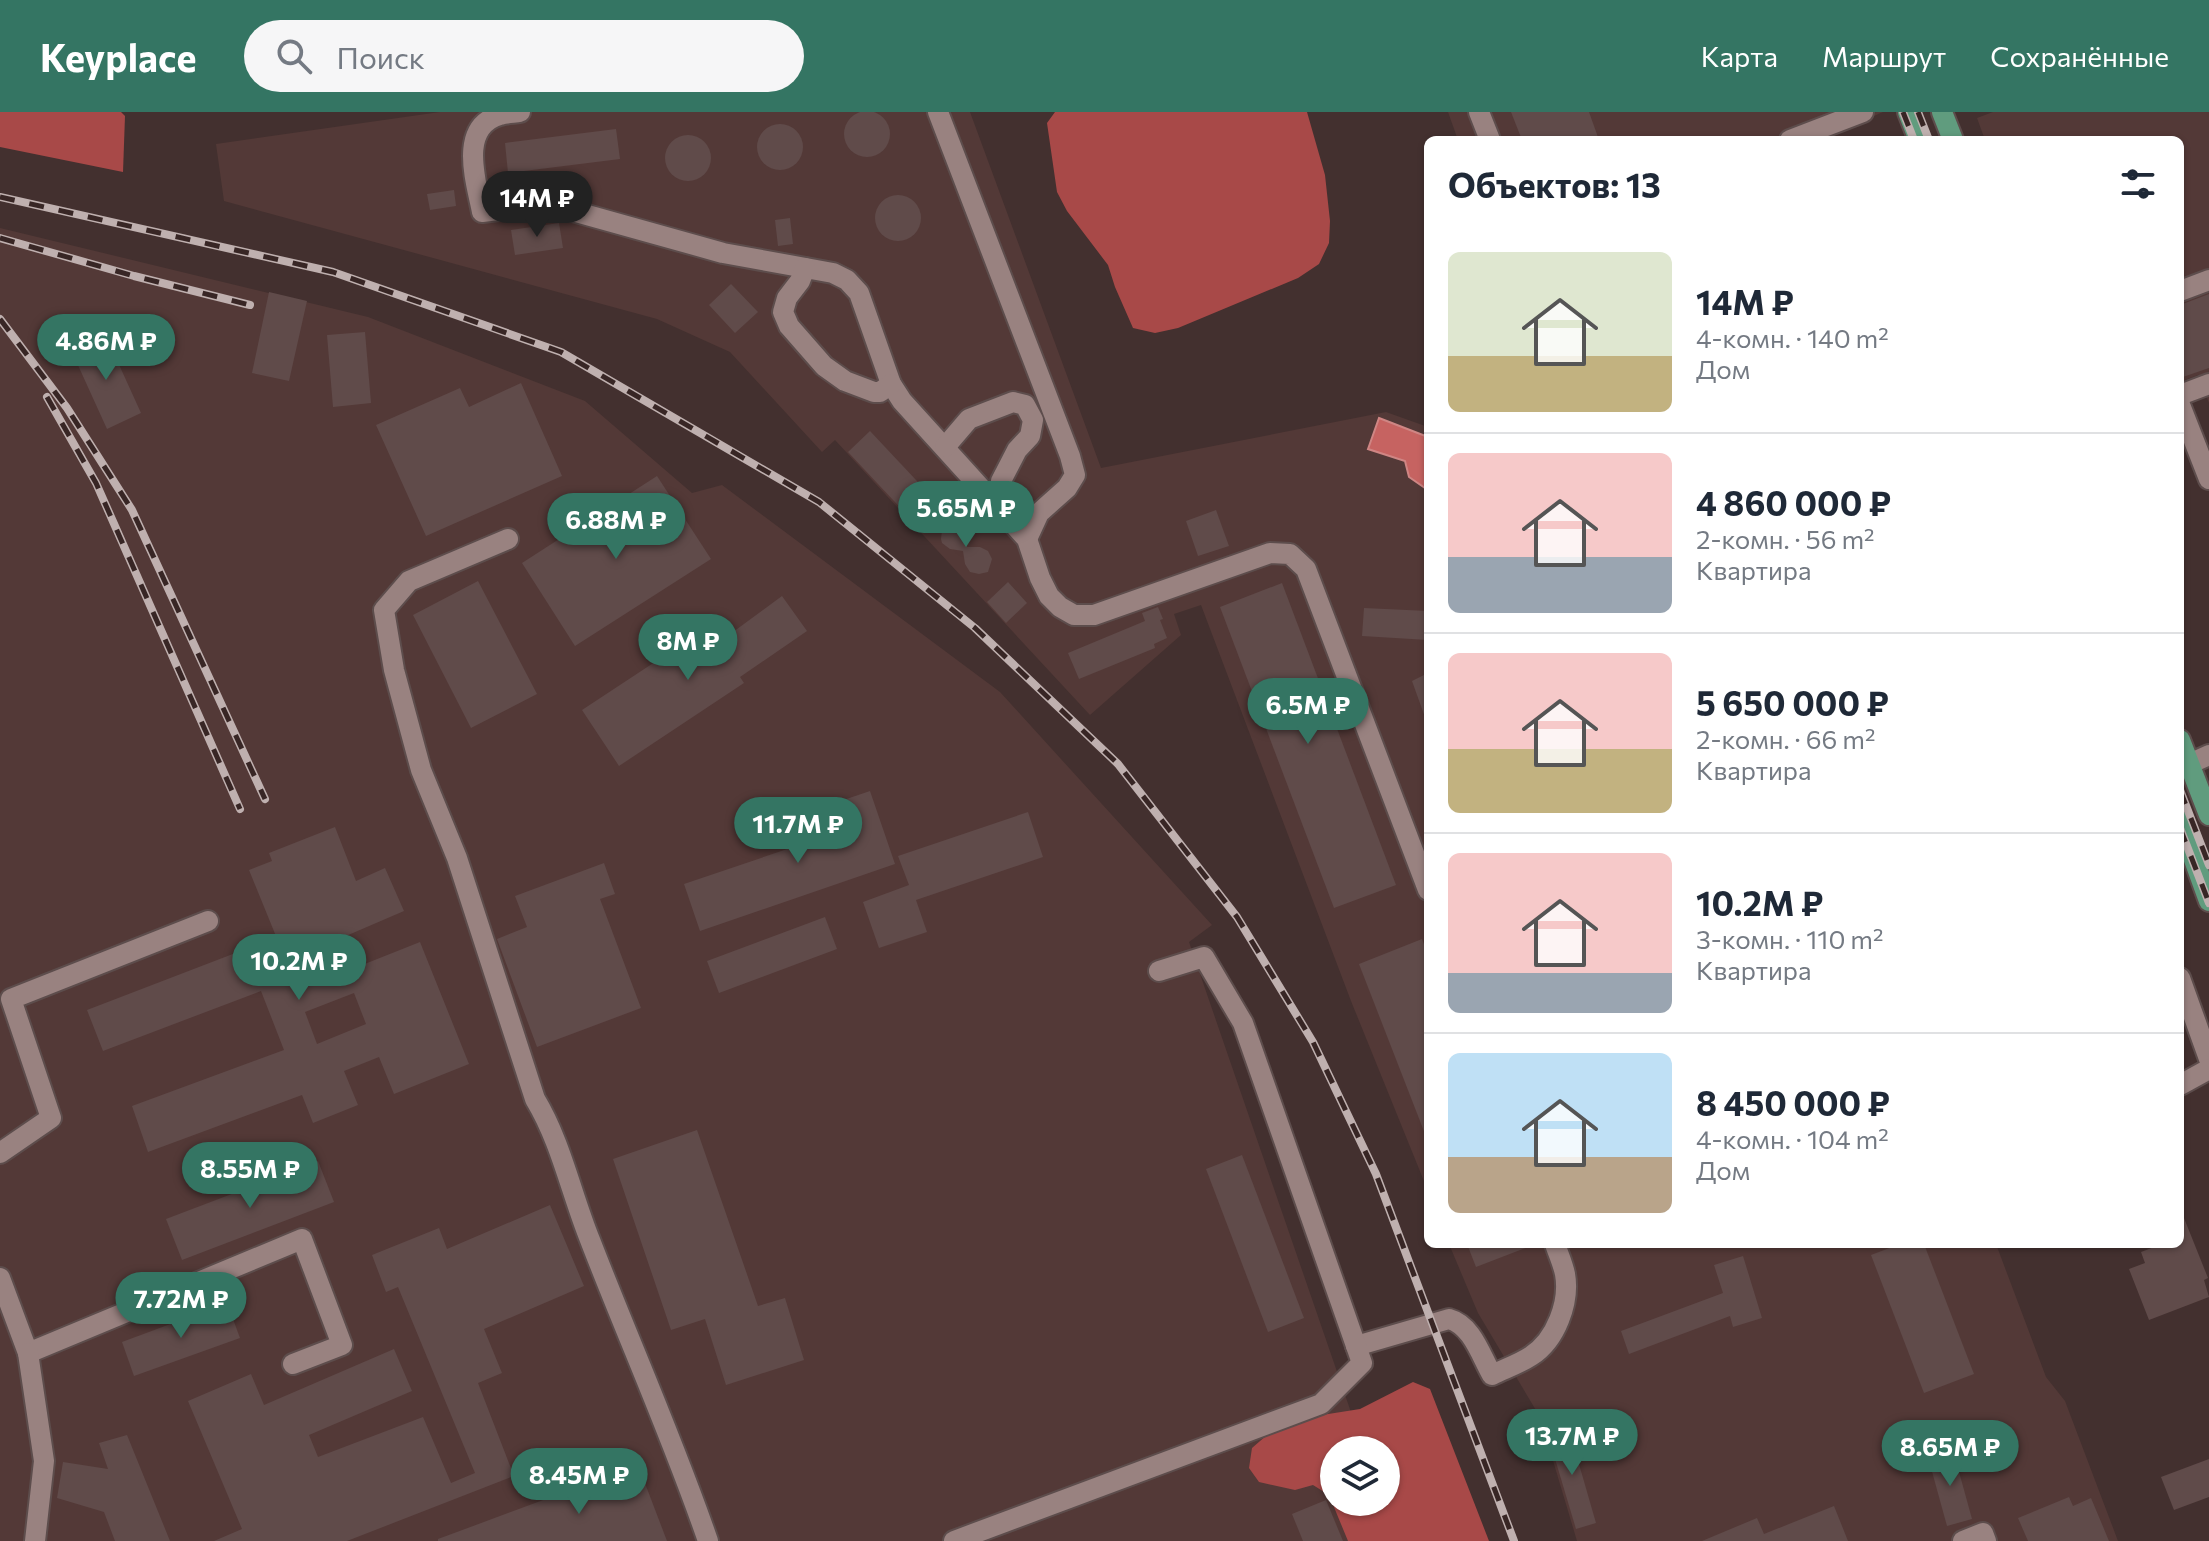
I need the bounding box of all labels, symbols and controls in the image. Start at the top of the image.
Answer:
search box [244,20,804,92]
text: Keyplace [40,33,196,80]
icon: search [272,34,316,78]
text: Поиск [336,38,425,75]
text: Карта [1701,39,1778,73]
text: Маршрут [1822,39,1946,73]
text: Сохранённые [1990,39,2169,73]
icon: filters [2116,162,2160,206]
text: Объектов: 13 [1448,163,1661,205]
pin: 14M ₽ [481,171,593,239]
text: 14M ₽ [500,181,574,212]
text: 14M ₽ [1696,280,1794,322]
icon: home [1512,284,1608,380]
pin: 4.86M ₽ [32,314,180,382]
text: 4-комн. · 140 m² [1696,322,1889,353]
text: 4.86M ₽ [55,324,157,355]
text: Дом [1696,353,1750,384]
pin: 5.65M ₽ [892,481,1040,549]
text: 4 860 000 ₽ [1696,481,1891,523]
icon: home [1512,485,1608,581]
text: 5.65M ₽ [916,491,1016,522]
pin: 6.88M ₽ [542,493,690,561]
text: 6.88M ₽ [565,503,667,534]
text: 2-комн. · 56 m² [1696,523,1875,554]
text: Квартира [1696,554,1812,585]
pin: 8M ₽ [641,614,735,682]
text: 8M ₽ [656,624,720,655]
pin: 6.5M ₽ [1243,678,1373,746]
text: 5 650 000 ₽ [1696,681,1889,723]
icon: home [1512,685,1608,781]
text: 6.5M ₽ [1266,688,1350,719]
text: 2-комн. · 66 m² [1696,723,1875,754]
text: Квартира [1696,754,1812,785]
pin: 11.7M ₽ [724,797,872,865]
text: 11.7M ₽ [752,807,844,838]
text: 10.2M ₽ [1696,881,1824,923]
icon: home [1512,885,1608,981]
text: 3-комн. · 110 m² [1696,923,1883,954]
pin: 10.2M ₽ [225,934,373,1002]
text: 10.2M ₽ [250,944,348,975]
text: Квартира [1696,954,1812,985]
text: 8 450 000 ₽ [1696,1081,1890,1123]
icon: home [1512,1085,1608,1181]
text: 4-комн. · 104 m² [1696,1123,1889,1154]
pin: 8.55M ₽ [176,1142,324,1210]
text: 8.55M ₽ [200,1152,300,1183]
text: Дом [1696,1154,1750,1185]
pin: 7.72M ₽ [107,1272,255,1340]
text: 7.72M ₽ [133,1282,229,1313]
pin: 13.7M ₽ [1498,1409,1646,1477]
text: 13.7M ₽ [1525,1419,1619,1450]
pin: 8.65M ₽ [1876,1420,2024,1488]
text: 8.65M ₽ [1900,1430,2000,1461]
map controls [1320,1436,1400,1516]
button: layers [1320,1436,1400,1516]
pin: 8.45M ₽ [505,1448,653,1516]
text: 8.45M ₽ [529,1458,629,1489]

